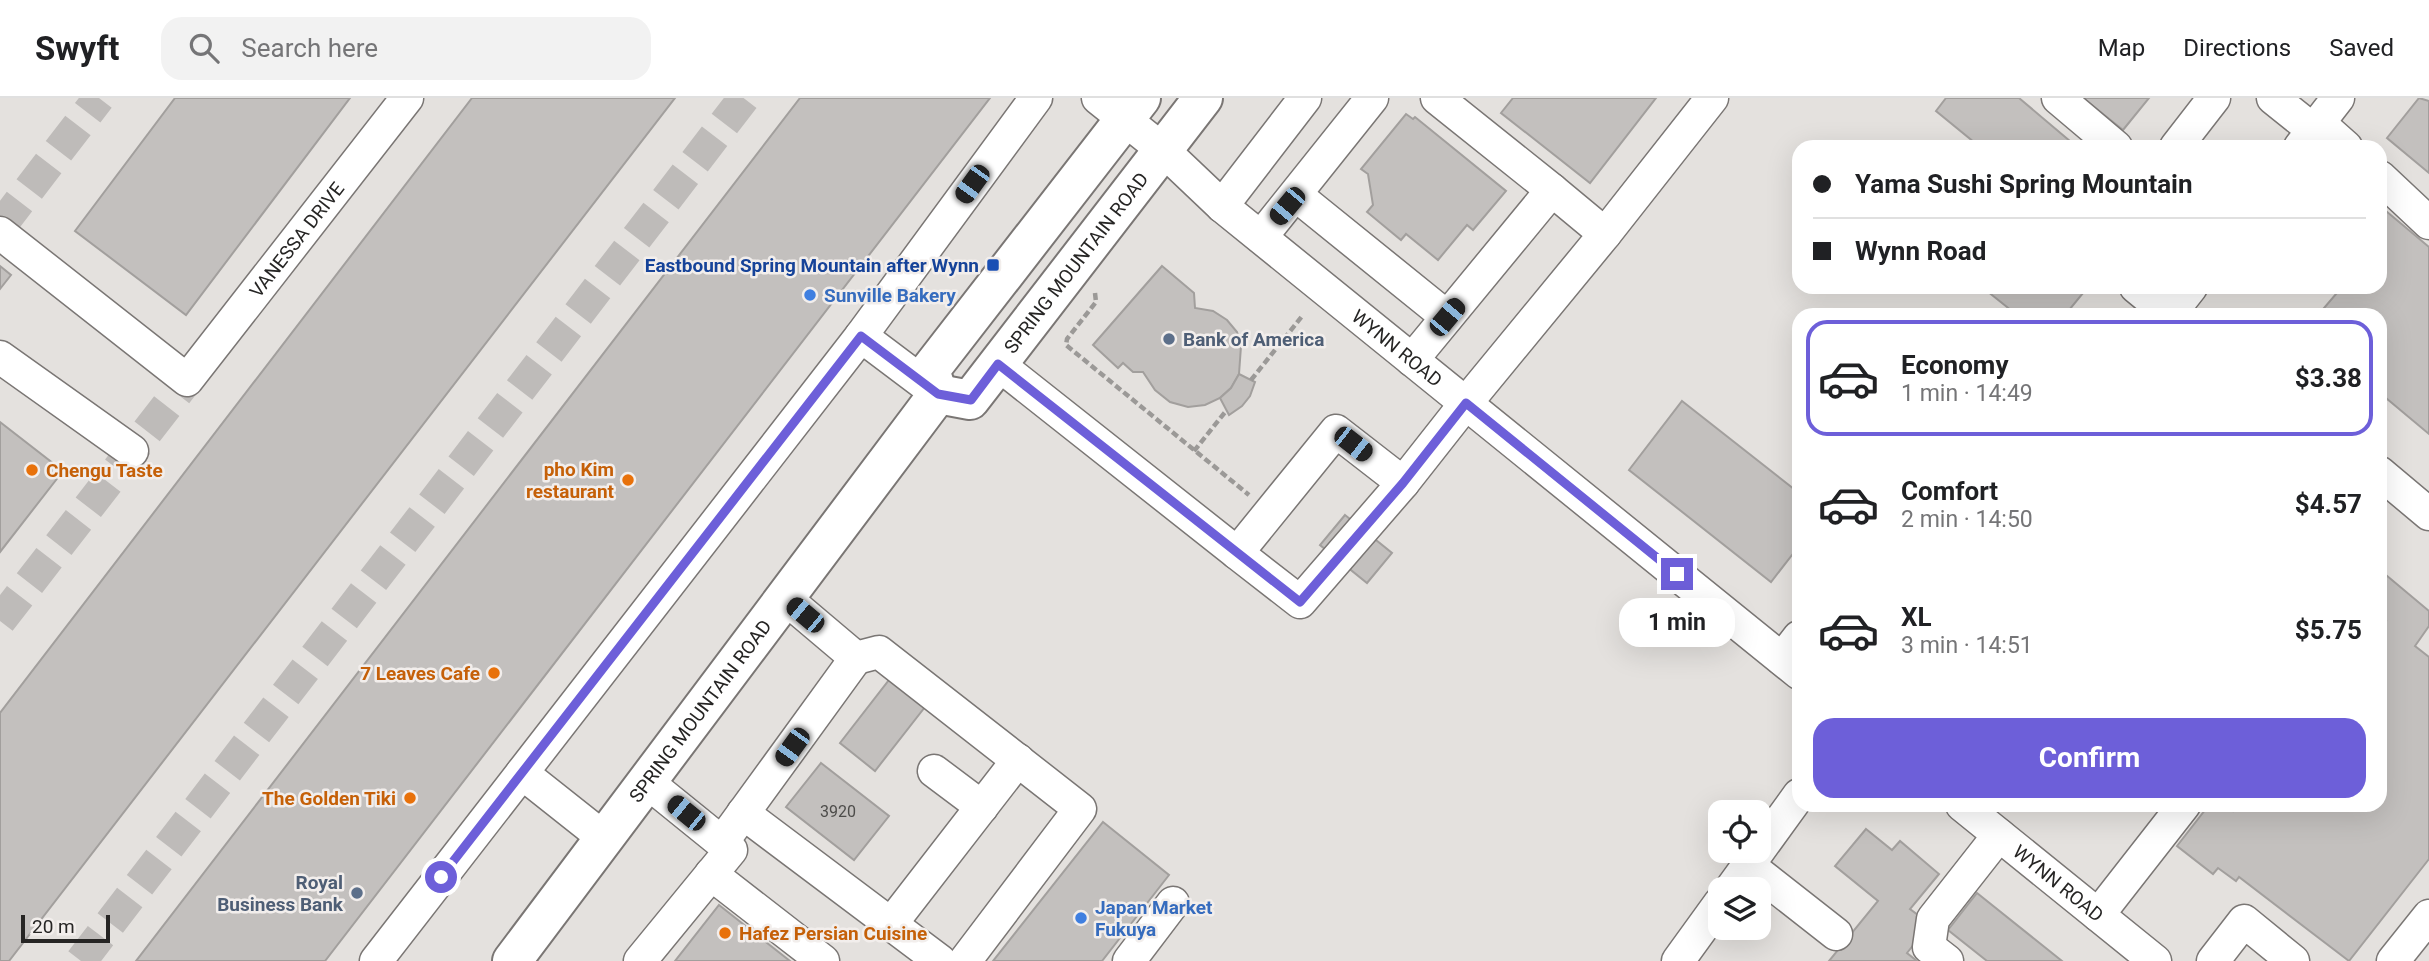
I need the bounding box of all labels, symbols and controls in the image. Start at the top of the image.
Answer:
search box [161,17,651,80]
text: Swyft [35,29,119,68]
icon: search [185,29,223,67]
text: Search here [241,33,378,63]
text: Map [2098,34,2145,62]
text: Directions [2183,34,2291,62]
text: Saved [2329,34,2394,62]
car [952,161,993,207]
street label: SPRING MOUNTAIN ROAD [999,168,1153,358]
text: Yama Sushi Spring Mountain [1855,169,2193,199]
street label: VANESSA DRIVE [245,177,349,302]
car [1266,183,1309,229]
text: Wynn Road [1855,236,1986,266]
place label: Eastbound Spring Mountain after Wynn [645,254,979,277]
marker: Eastbound Spring Mountain after Wynn [985,257,1001,273]
place label: Sunville Bakery [824,284,956,307]
marker: Sunville Bakery [802,287,818,303]
car [1426,294,1469,340]
street label: WYNN ROAD [1347,305,1447,392]
place label: Bank of America [1183,328,1324,351]
marker: Bank of America [1161,331,1177,347]
icon: car [1817,347,1880,410]
text: Economy [1901,350,2008,380]
text: $3.38 [2295,363,2362,393]
text: 1 min · 14:49 [1901,380,2033,407]
car [1330,423,1377,465]
place label: pho Kim restaurant [526,458,615,503]
place label: Chengu Taste [46,459,163,482]
marker: Chengu Taste [24,462,40,478]
marker: pho Kim restaurant [620,472,636,488]
icon: car [1817,473,1880,536]
text: Comfort [1901,476,1998,506]
text: $4.57 [2295,489,2362,519]
text: 2 min · 14:50 [1901,506,2033,533]
route end [1661,558,1693,590]
car [783,593,828,637]
callout: 1 min [1619,598,1735,648]
icon: car [1817,599,1880,662]
text: XL [1901,602,1932,632]
text: 1 min [1648,609,1706,636]
street label: SPRING MOUNTAIN ROAD [624,615,776,807]
text: $5.75 [2295,615,2362,645]
text: 3 min · 14:51 [1901,632,2033,659]
place label: 7 Leaves Cafe [360,662,480,685]
marker: 7 Leaves Cafe [486,665,502,681]
button: Confirm [1813,718,2366,798]
car [772,724,813,770]
place label: The Golden Tiki [262,787,396,810]
marker: The Golden Tiki [402,790,418,806]
car [664,792,709,834]
map controls [1708,800,1771,940]
button: locate [1708,800,1771,863]
house number: 3920 [820,802,856,821]
street label: WYNN ROAD [2008,840,2108,927]
route start [425,861,457,893]
place label: Royal Business Bank [217,871,344,916]
button: layers [1708,877,1771,940]
marker: Royal Business Bank [349,885,365,901]
place label: Japan Market Fukuya [1095,896,1213,941]
marker: Japan Market Fukuya [1073,910,1089,926]
scale bar [21,912,110,944]
text: 20 m [32,915,75,938]
place label: Hafez Persian Cuisine [739,922,927,945]
marker: Hafez Persian Cuisine [717,925,733,941]

